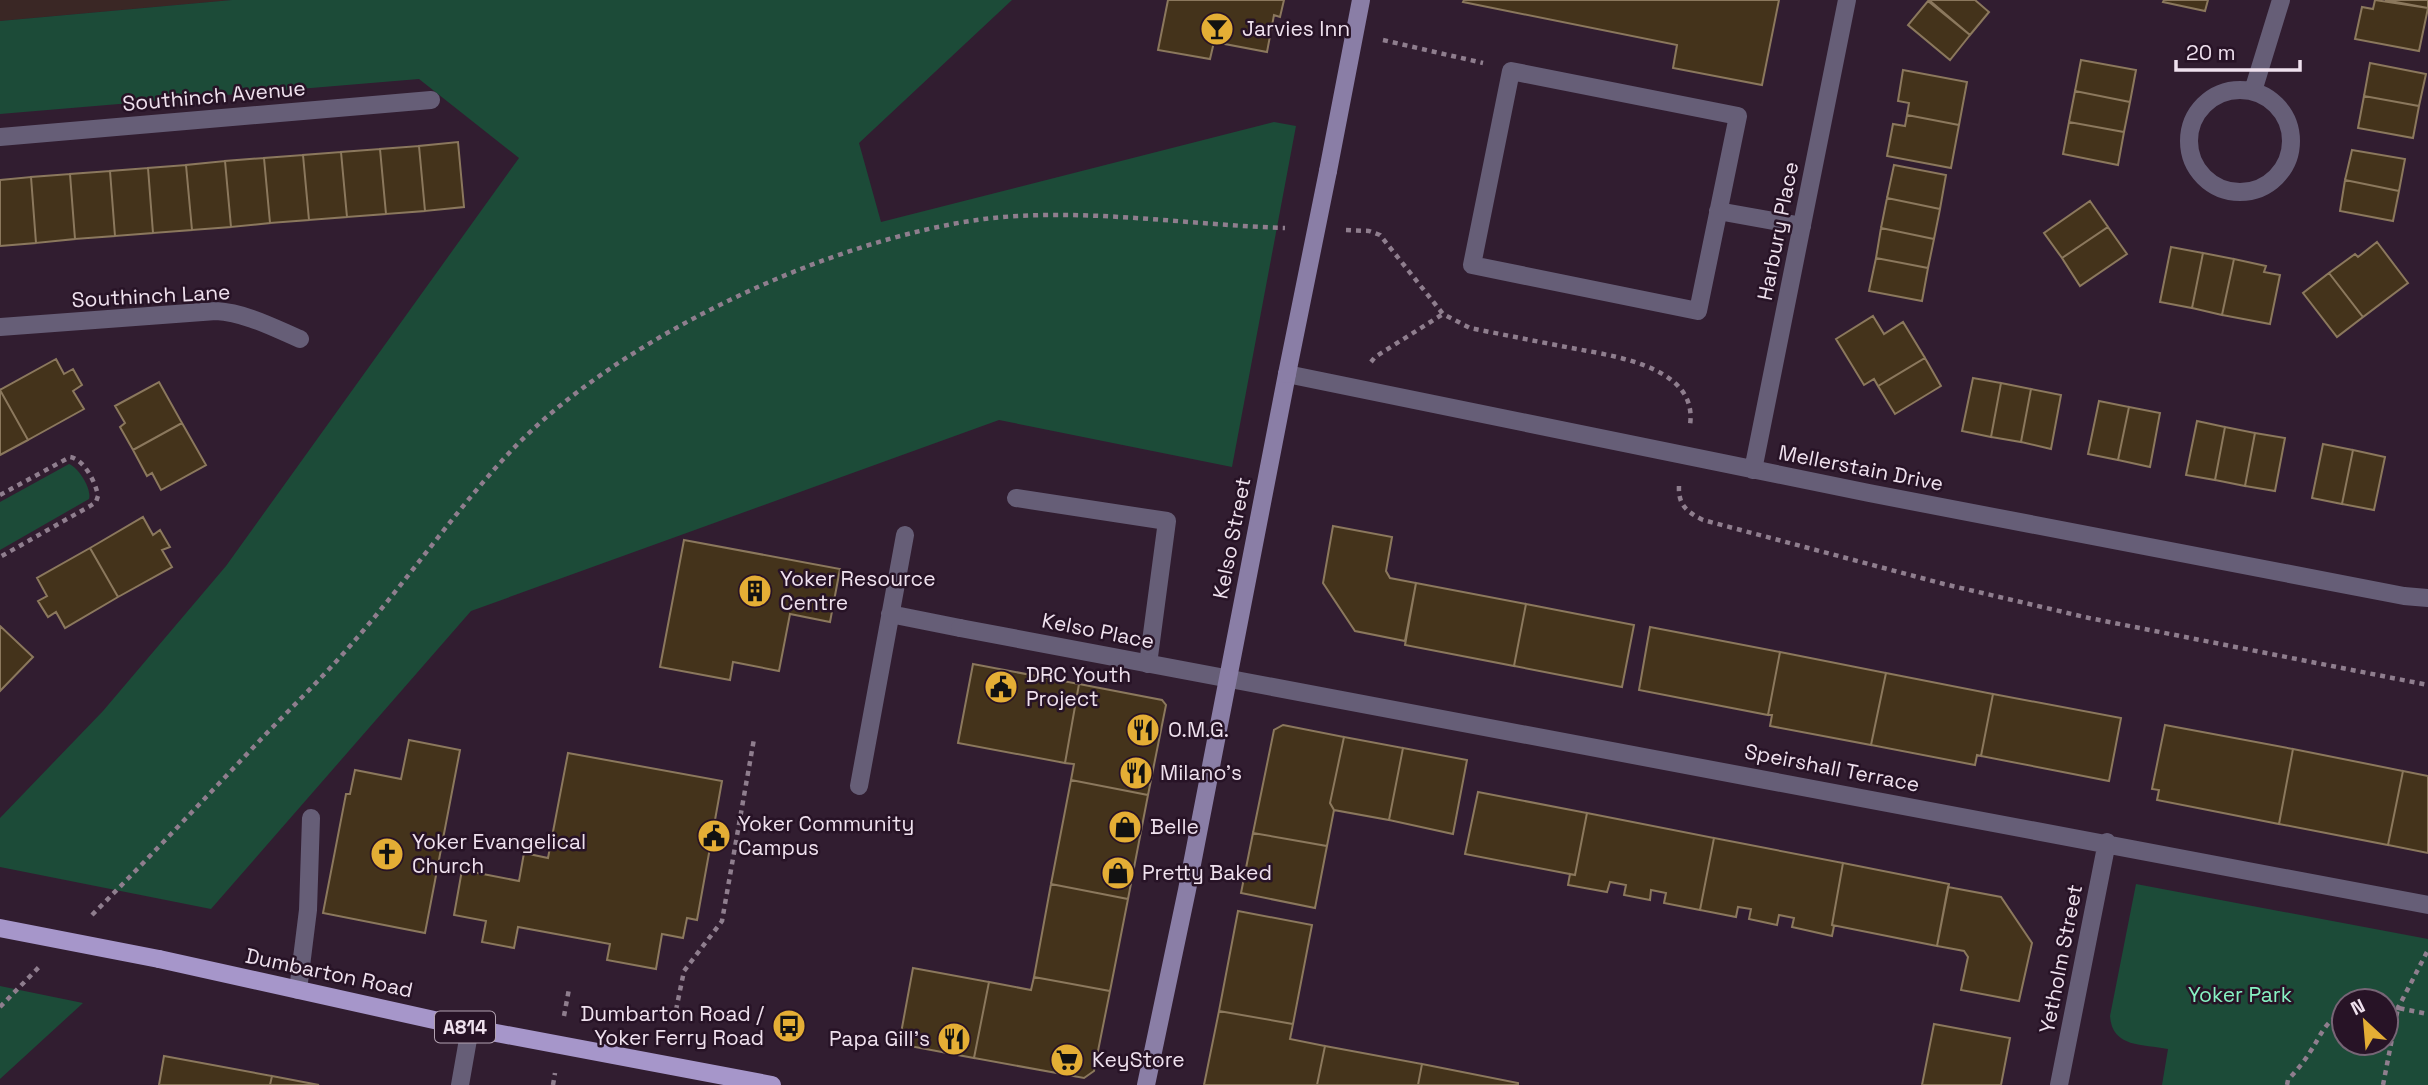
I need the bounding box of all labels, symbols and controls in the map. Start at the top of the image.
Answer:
bar icon: Jarvies Inn [1198,10,1236,48]
place label: Jarvies Inn [1242,15,1350,42]
scale bar [2176,28,2300,72]
text: 20 m [2186,39,2236,66]
street label: Southinch Avenue [121,74,307,117]
street label: Harbury Place [1751,159,1804,303]
street label: Southinch Lane [71,278,231,313]
street label: Mellerstain Drive [1776,438,1946,497]
street label: Kelso Street [1206,475,1257,601]
place label: Yoker Resource Centre [780,565,936,616]
building icon: Yoker Resource Centre [736,572,774,610]
street label: Kelso Place [1040,606,1157,655]
place label: DRC Youth Project [1026,661,1131,712]
public building icon: DRC Youth Project [982,668,1020,706]
restaurant icon: O.M.G. [1124,711,1162,749]
place label: O.M.G. [1168,716,1229,743]
street label: Speirshall Terrace [1742,737,1922,798]
restaurant icon: Milano's [1117,754,1155,792]
place label: Milano's [1160,759,1242,786]
shop icon: Belle [1106,808,1144,846]
place label: Yoker Community Campus [738,810,914,861]
place label: Belle [1150,813,1199,840]
public building icon: Yoker Community Campus [695,817,733,855]
place label: Yoker Evangelical Church [412,828,586,879]
church icon: Yoker Evangelical Church [368,835,406,873]
shop icon: Pretty Baked [1099,854,1137,892]
place label: Pretty Baked [1142,859,1272,886]
street label: Yetholm Street [2033,882,2088,1036]
street label: Dumbarton Road [243,942,415,1003]
park label: Yoker Park [2188,981,2292,1008]
north arrow [2330,987,2400,1057]
text: N [2347,993,2369,1021]
place label: Dumbarton Road / Yoker Ferry Road [580,1000,764,1051]
bus stop icon: Dumbarton Road / Yoker Ferry Road [770,1007,808,1045]
road number: A814 [435,1012,495,1042]
restaurant icon: Papa Gill's [935,1020,973,1058]
place label: Papa Gill's [829,1025,930,1052]
supermarket icon: KeyStore [1048,1041,1086,1079]
place label: KeyStore [1092,1046,1185,1073]

